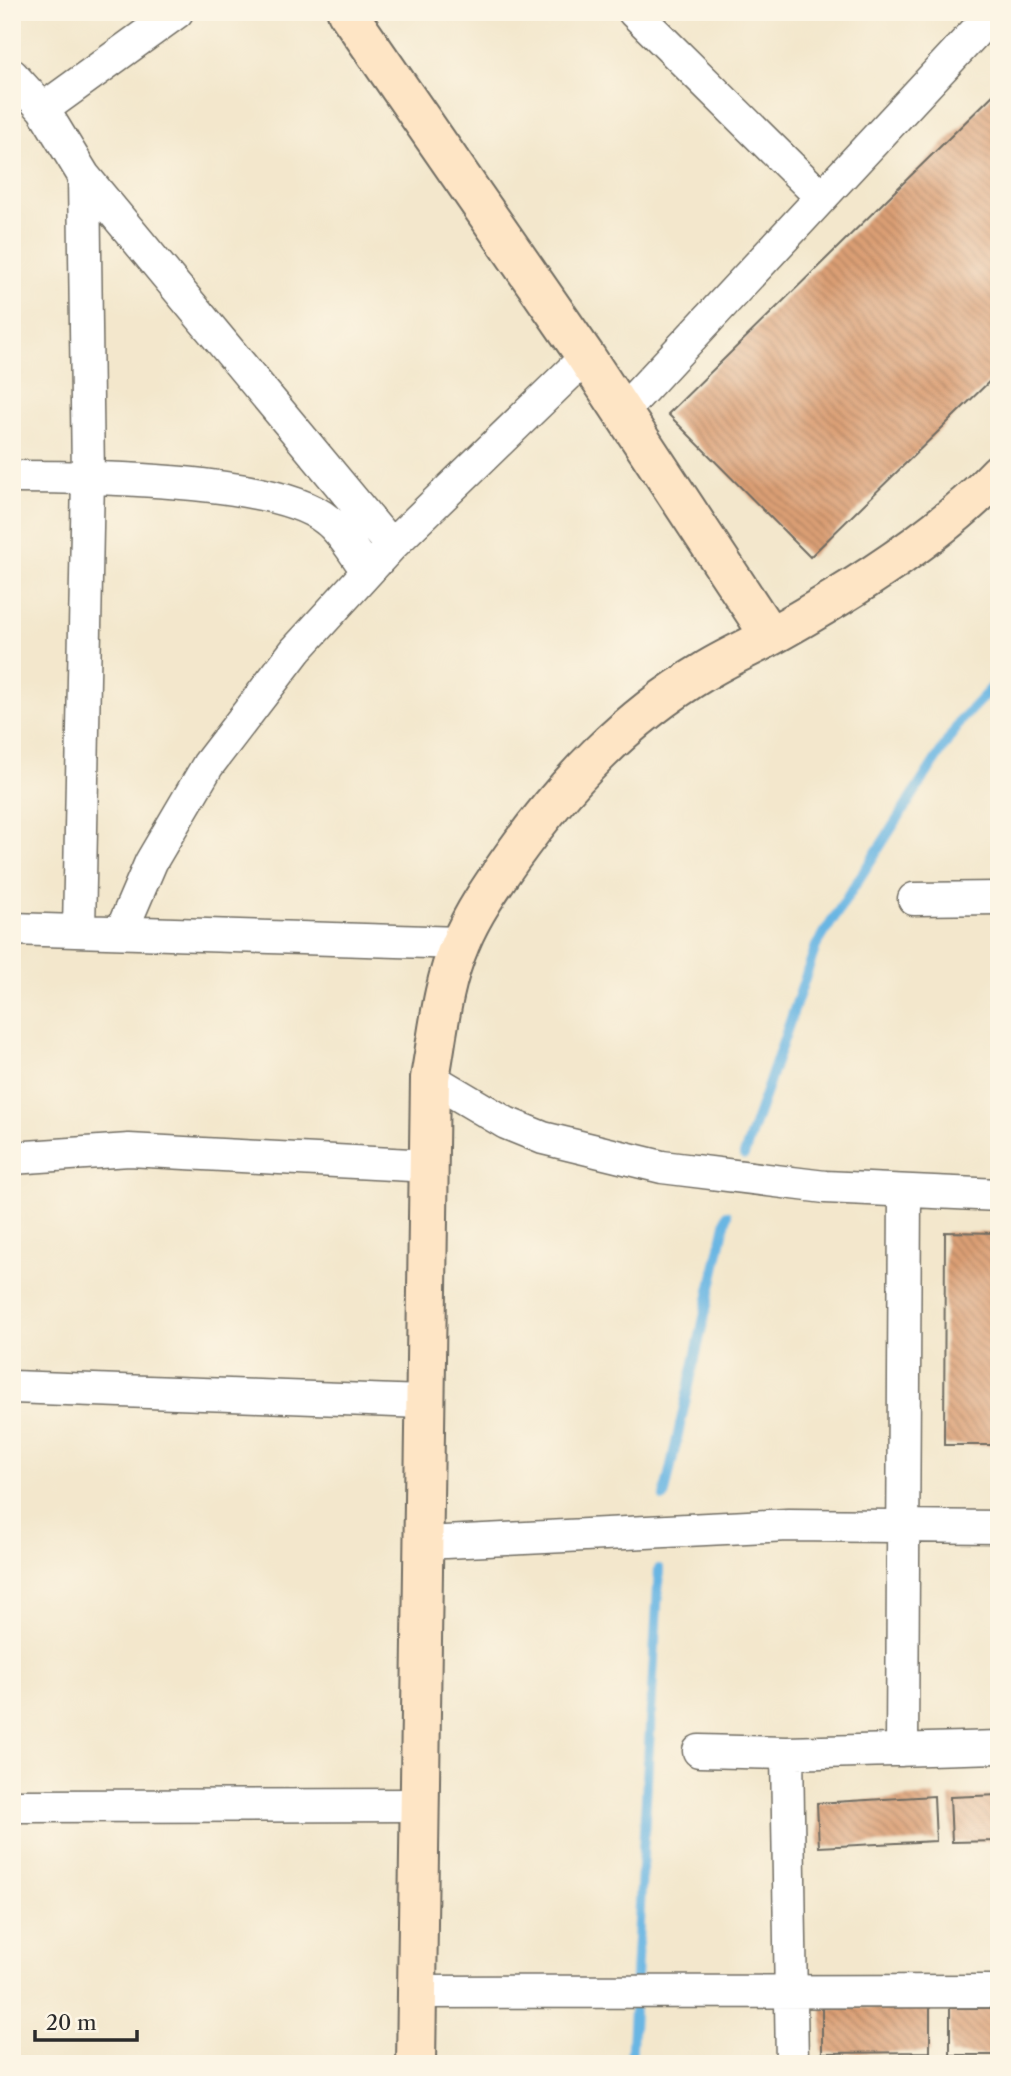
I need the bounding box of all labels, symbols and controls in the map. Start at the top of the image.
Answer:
scale bar [35,1999,136,2043]
text: 20 m [46,2010,97,2035]

